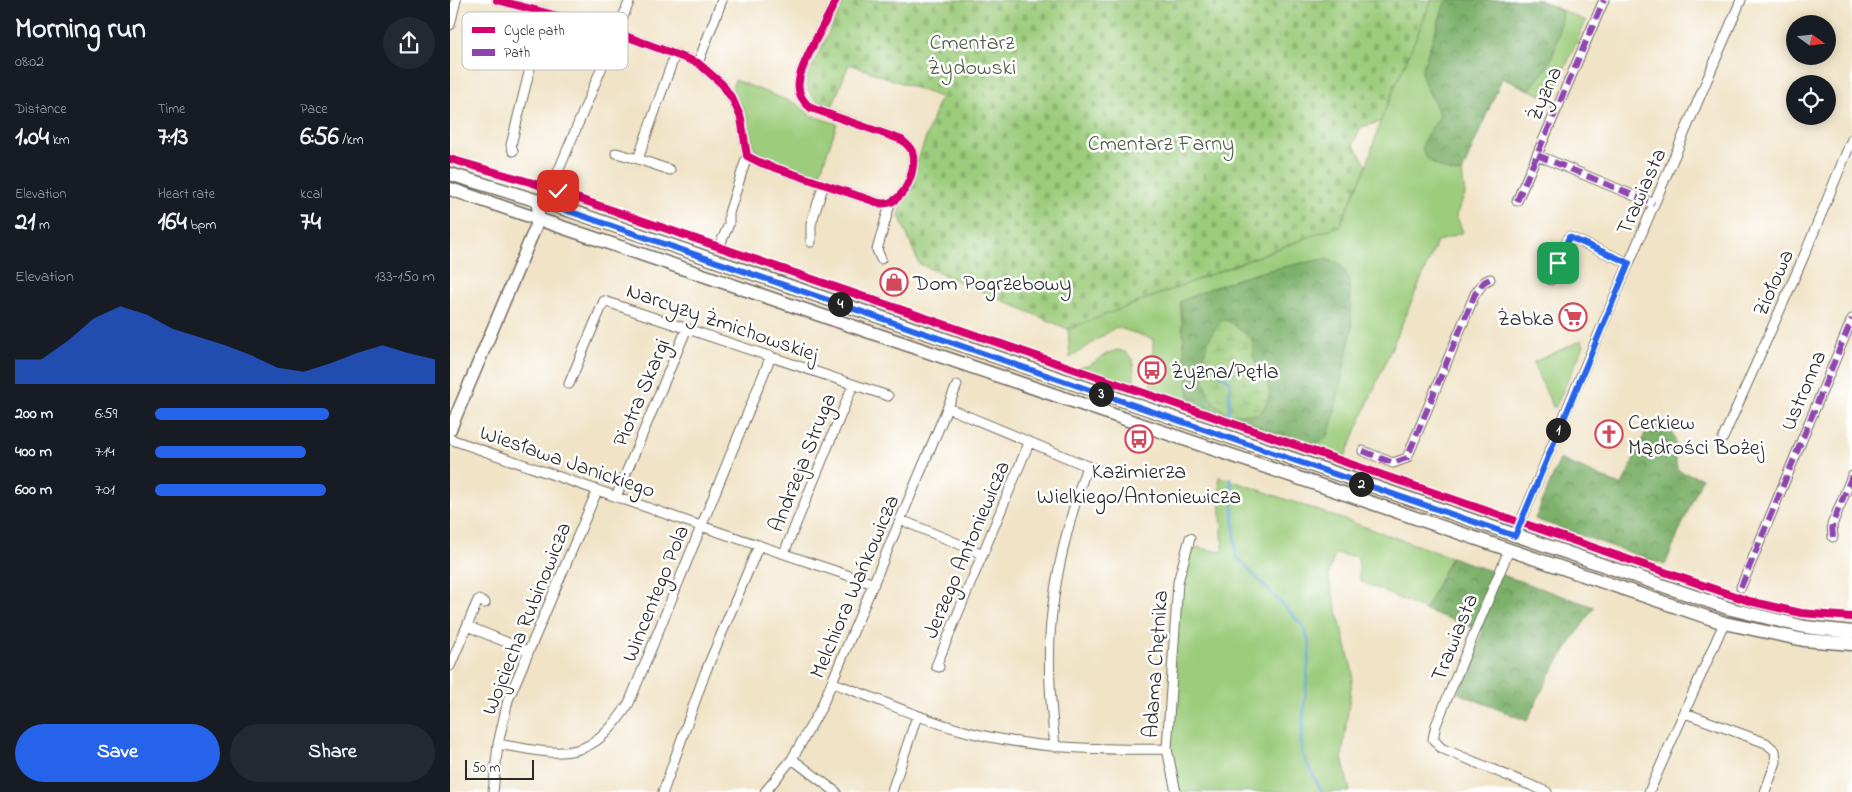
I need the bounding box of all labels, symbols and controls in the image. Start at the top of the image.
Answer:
text: Morning run [15,10,146,51]
legend [462,12,628,70]
north arrow [1786,15,1836,65]
map controls [1786,15,1836,125]
button: share [383,17,435,69]
text: Cycle path [504,21,565,43]
park label: Cmentarz Żydowski [928,28,1016,86]
text: Path [504,43,530,64]
text: 08:02 [15,50,44,74]
street label: Żyzna [1520,62,1573,127]
button: locate [1786,75,1836,125]
text: Distance [15,99,67,120]
text: Time [158,99,185,120]
text: Pace [300,99,328,120]
text: 1.04 [15,120,49,156]
text: 7:13 [158,120,188,156]
text: 6:56 [300,120,339,156]
park label: Cmentarz Farny [1088,129,1234,162]
text: km [49,130,70,151]
text: /km [339,130,364,151]
street label: Trawiasta [1609,144,1676,241]
pin [537,170,579,212]
icon: check [544,177,572,205]
text: Elevation [15,184,66,205]
text: Heart rate [158,184,215,205]
text: kcal [300,184,323,205]
text: 21 [15,205,35,241]
text: 164 [158,205,187,241]
text: 74 [300,205,321,241]
text: m [35,215,50,236]
text: bpm [187,215,216,236]
pin [1537,242,1579,284]
street label: Ziołowa [1746,245,1804,322]
icon: arrive [1544,249,1572,277]
text: Elevation [15,265,74,289]
text: 133–150 m [375,265,435,289]
shop icon: Dom Pogrzebowy [879,267,909,297]
place label: Dom Pogrzebowy [912,269,1072,302]
street label: Narcyzy Żmichowskiej [621,276,823,373]
pin: 4 [828,292,852,316]
text: 4 [838,294,843,315]
supermarket icon: Żabka [1558,302,1588,332]
place label: Żabka [1497,304,1554,336]
street label: Piotra Skargi [606,334,681,453]
street label: Ustronna [1774,346,1836,436]
bus stop icon: Żyzna/Pętla [1137,355,1167,385]
place label: Żyzna/Pętla [1171,357,1279,390]
pin: 3 [1088,382,1114,406]
text: 3 [1099,384,1104,405]
street label: Andrzeja Struga [761,389,847,538]
text: 200 m [15,402,53,426]
text: 6:59 [95,402,117,426]
place label: Cerkiew Mądrości Bożej [1628,408,1765,465]
street label: Wiesława Janickiego [475,418,659,509]
pin: 1 [1546,418,1570,442]
church icon: Cerkiew Mądrości Bożej [1594,419,1624,449]
text: 1 [1556,420,1561,441]
bus stop icon: Kazimierza Wielkiego/Antoniewicza [1124,424,1154,454]
text: 400 m [15,440,52,464]
text: 7:14 [95,440,115,464]
street label: Jerzego Antoniewicza [916,456,1021,644]
place label: Kazimierza Wielkiego/Antoniewicza [1037,457,1241,515]
pin: 2 [1348,472,1374,496]
text: 2 [1358,474,1365,495]
text: 600 m [15,478,52,502]
text: 7:01 [95,478,115,502]
street label: Melchiora Wańkowicza [803,490,909,684]
street label: Wojciecha Rubinowicza [474,518,581,720]
street label: Wincentego Pola [615,521,700,668]
street label: Adama Chętnika [1136,589,1178,739]
street label: Trawiasta [1424,589,1488,687]
button: Save [15,724,220,782]
button: Share [230,724,435,782]
scale bar [465,757,534,780]
text: 50 m [472,758,500,779]

